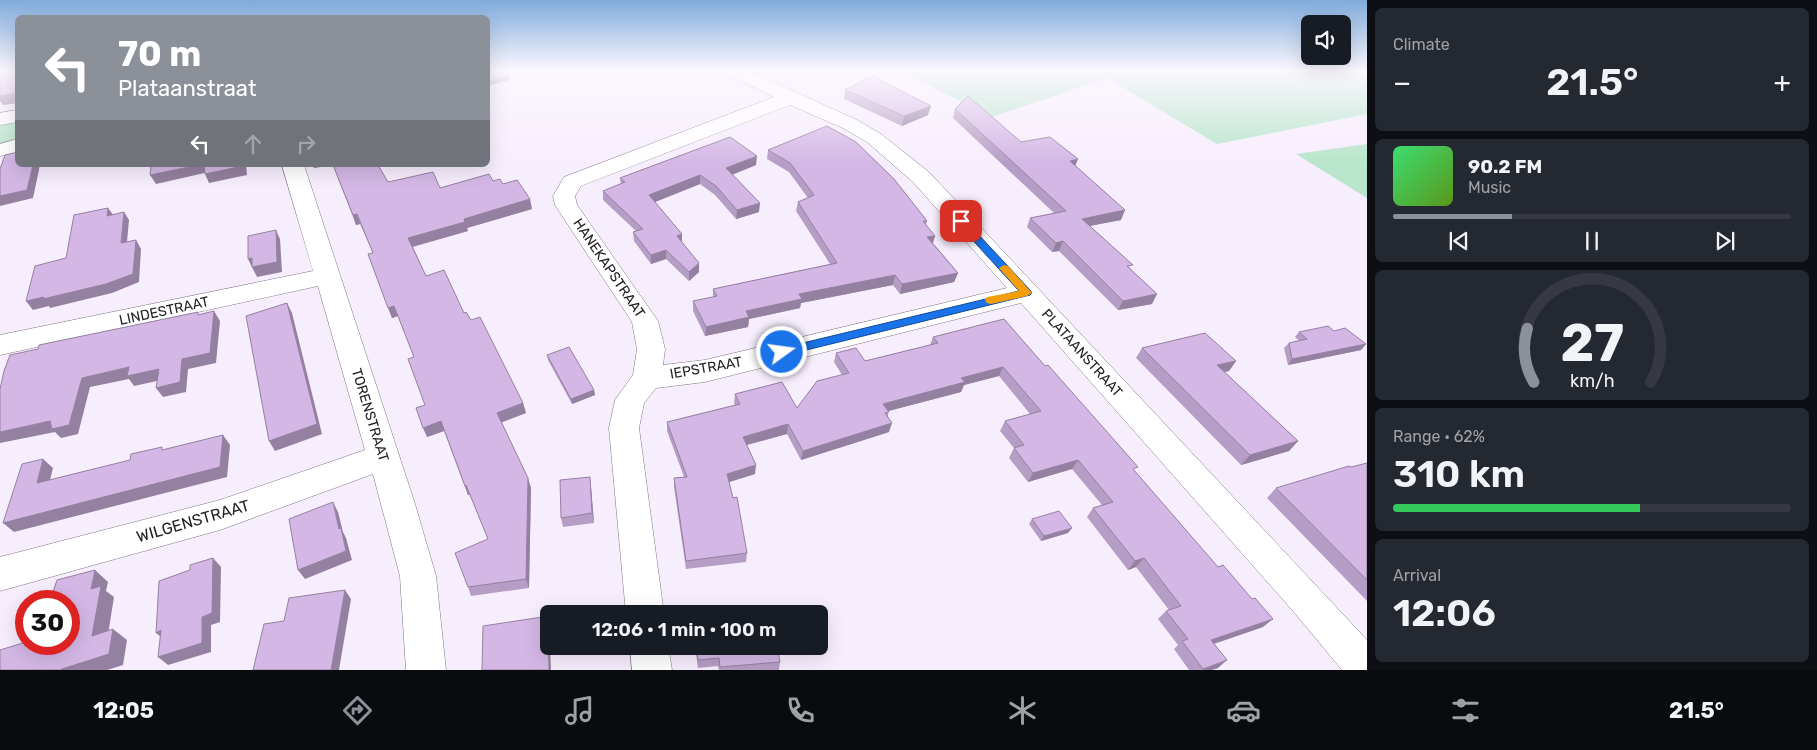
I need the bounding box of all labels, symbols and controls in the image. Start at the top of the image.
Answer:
map controls [1301,15,1351,65]
button: sound [1301,15,1351,65]
text: 70 m [118,33,201,75]
icon: left [35,35,100,100]
text: Climate [1393,35,1450,54]
text: 21.5° [1546,59,1638,105]
text: − [1393,66,1411,99]
text: + [1774,66,1791,99]
text: Plataanstraat [118,75,257,102]
icon: left [186,130,214,158]
icon: ahead [239,130,267,158]
icon: right [292,130,320,158]
text: 90.2 FM [1468,155,1542,178]
text: Music [1468,178,1511,197]
pin [940,200,982,242]
icon: arrive [947,207,975,235]
street label: HANEKAPSTRAAT [569,215,649,321]
icon: previous [1445,227,1473,255]
icon: pause [1578,227,1606,255]
icon: next [1711,227,1739,255]
street label: LINDESTRAAT [118,293,210,329]
street label: PLATAANSTRAAT [1038,306,1126,400]
text: 27 [1560,312,1624,374]
position arrow [755,325,807,377]
street label: IEPSTRAAT [669,353,743,383]
street label: TORENSTRAAT [348,366,392,464]
text: km/h [1570,370,1614,391]
text: Range · 62% [1393,427,1485,446]
text: 310 km [1393,451,1525,497]
street label: WILGENSTRAAT [134,496,252,546]
text: Arrival [1393,566,1441,585]
speed limit sign: 30 [15,590,80,655]
text: 12:06 [1393,590,1496,636]
text: 12:06 · 1 min · 100 m [592,618,776,641]
icon: directions [340,693,375,728]
icon: music [562,693,597,728]
icon: phone [783,693,818,728]
icon: climate [1005,693,1040,728]
icon: car [1226,693,1261,728]
icon: filters [1448,693,1483,728]
text: 12:05 [93,697,154,724]
text: 21.5° [1669,697,1724,724]

